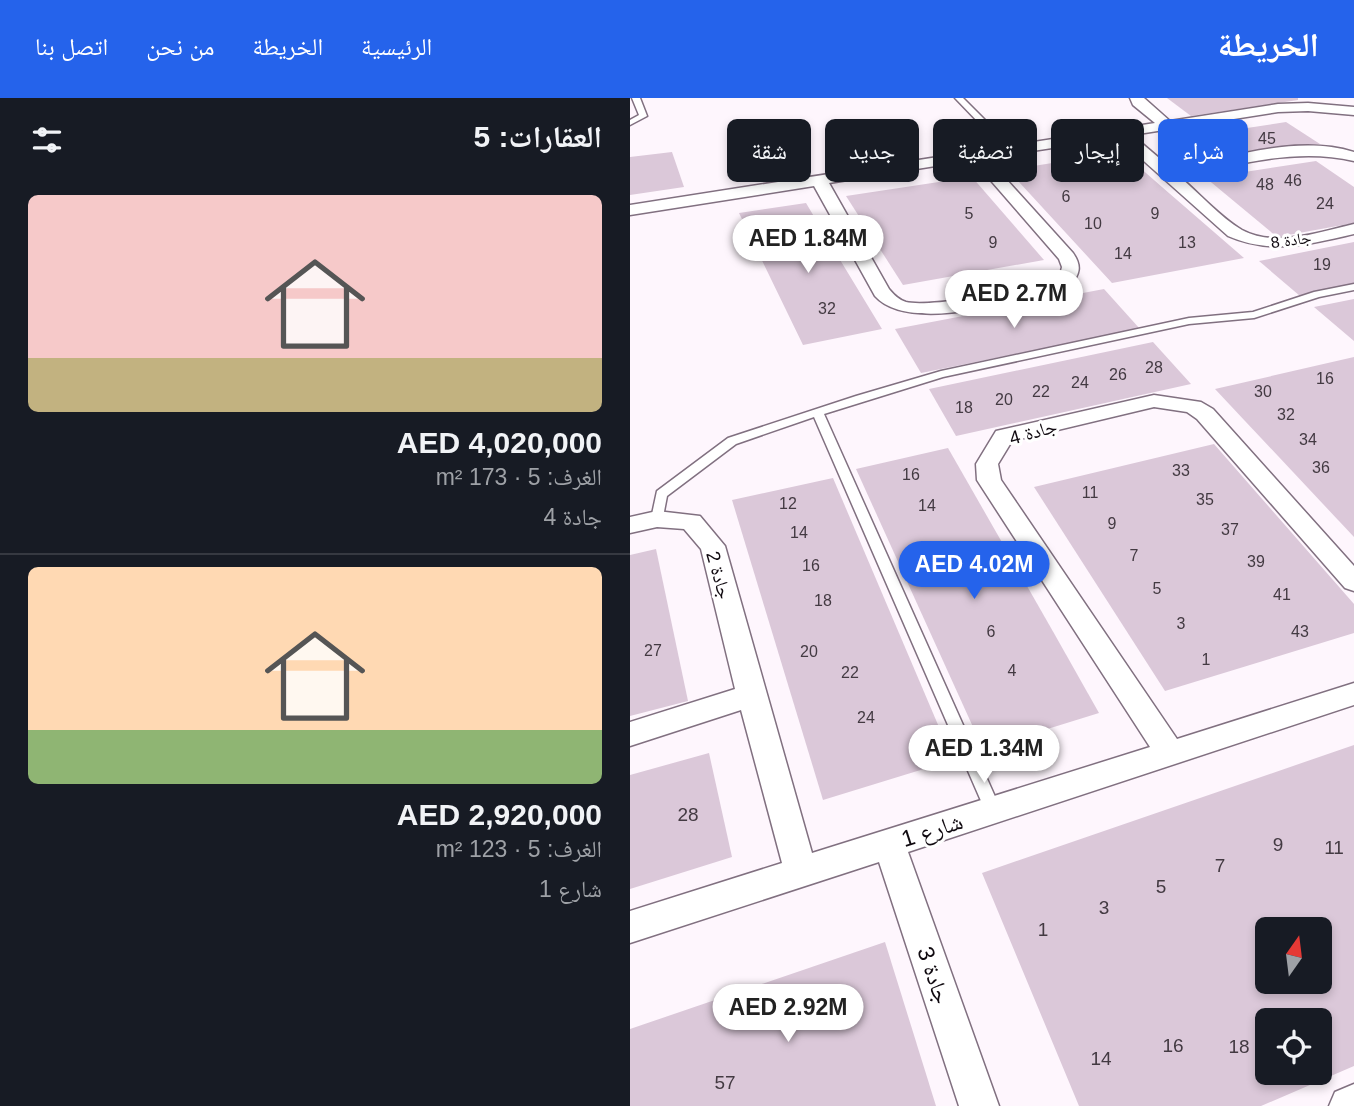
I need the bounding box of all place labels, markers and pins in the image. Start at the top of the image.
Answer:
pin: AED 1.84M [728,216,888,275]
pin: AED 2.7M [942,271,1086,330]
pin: AED 4.02M [894,542,1054,601]
pin: AED 1.34M [904,726,1064,785]
pin: AED 2.92M [708,984,868,1044]

